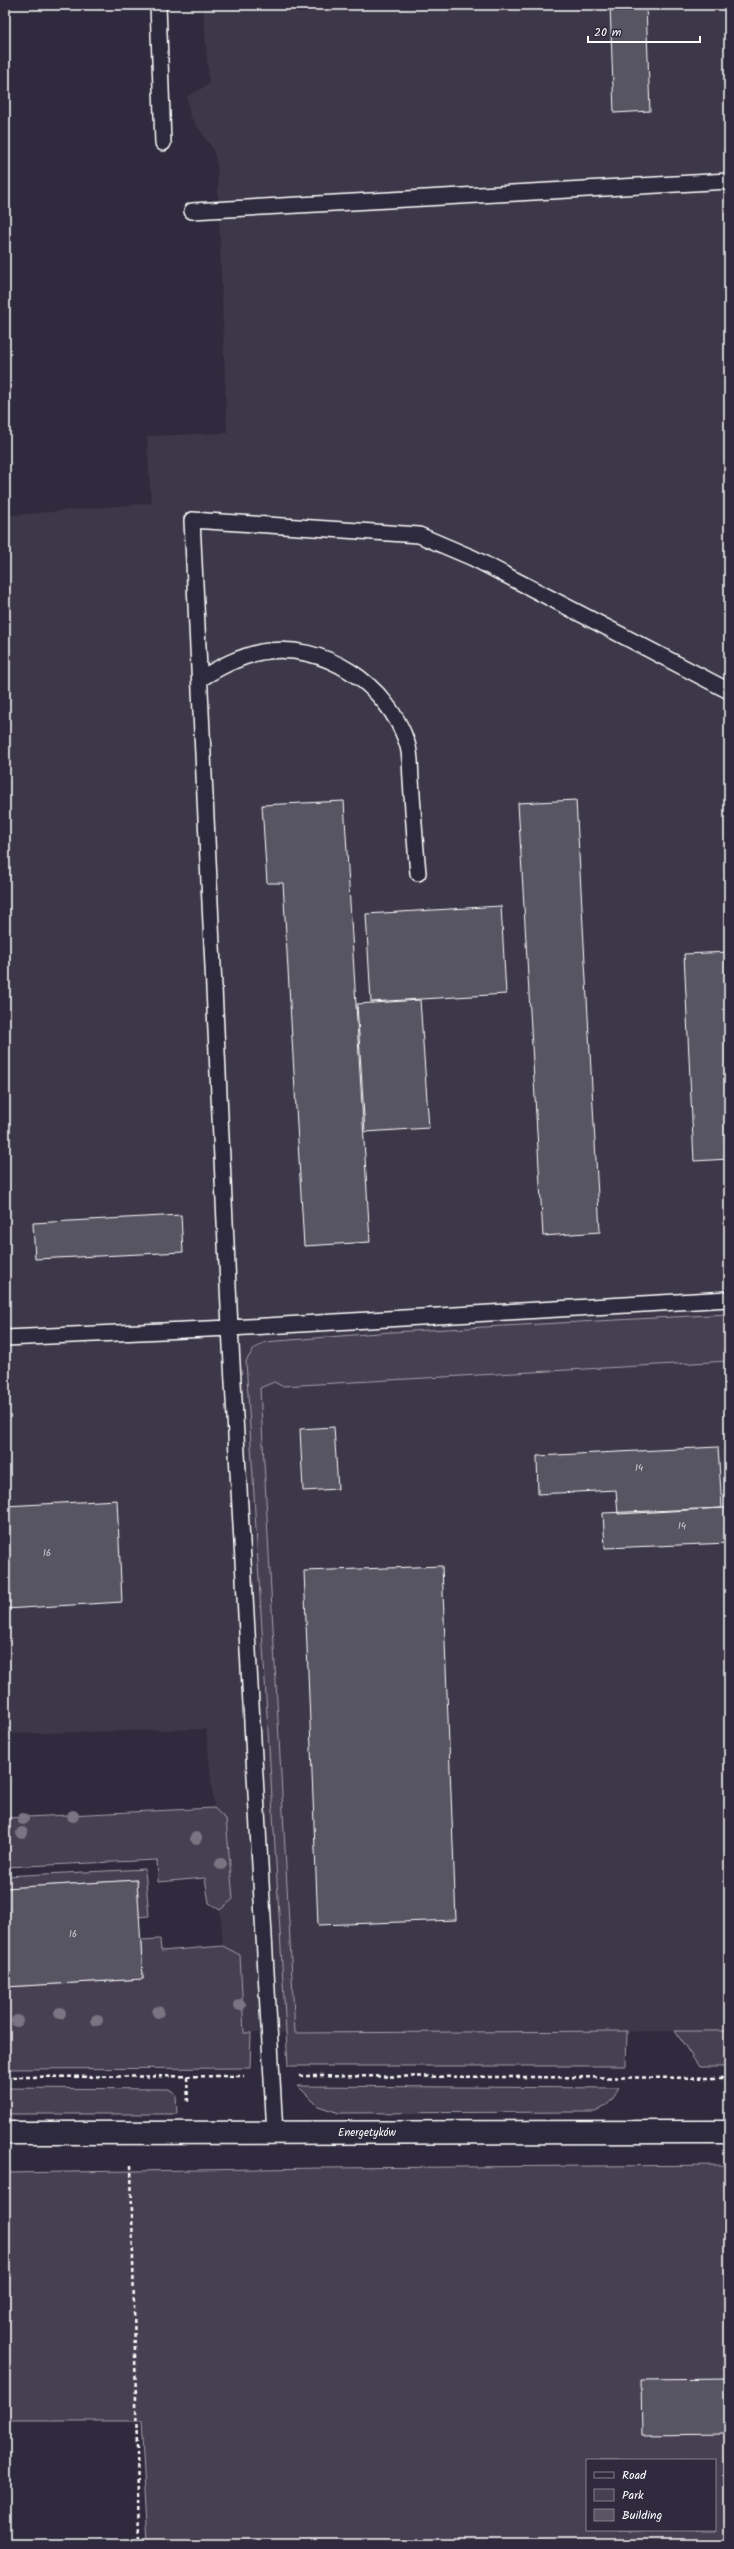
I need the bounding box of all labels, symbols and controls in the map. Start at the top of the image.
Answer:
scale bar [588,18,700,44]
text: 20 m [594,23,622,42]
house number: 14 [635,1461,643,1476]
house number: 14 [678,1519,686,1534]
house number: 16 [43,1546,51,1561]
house number: 16 [69,1927,77,1942]
street label: Energetyków [338,2124,397,2142]
legend [586,2459,716,2531]
text: Road [622,2466,647,2485]
text: Park [622,2486,644,2505]
text: Building [622,2506,662,2525]

